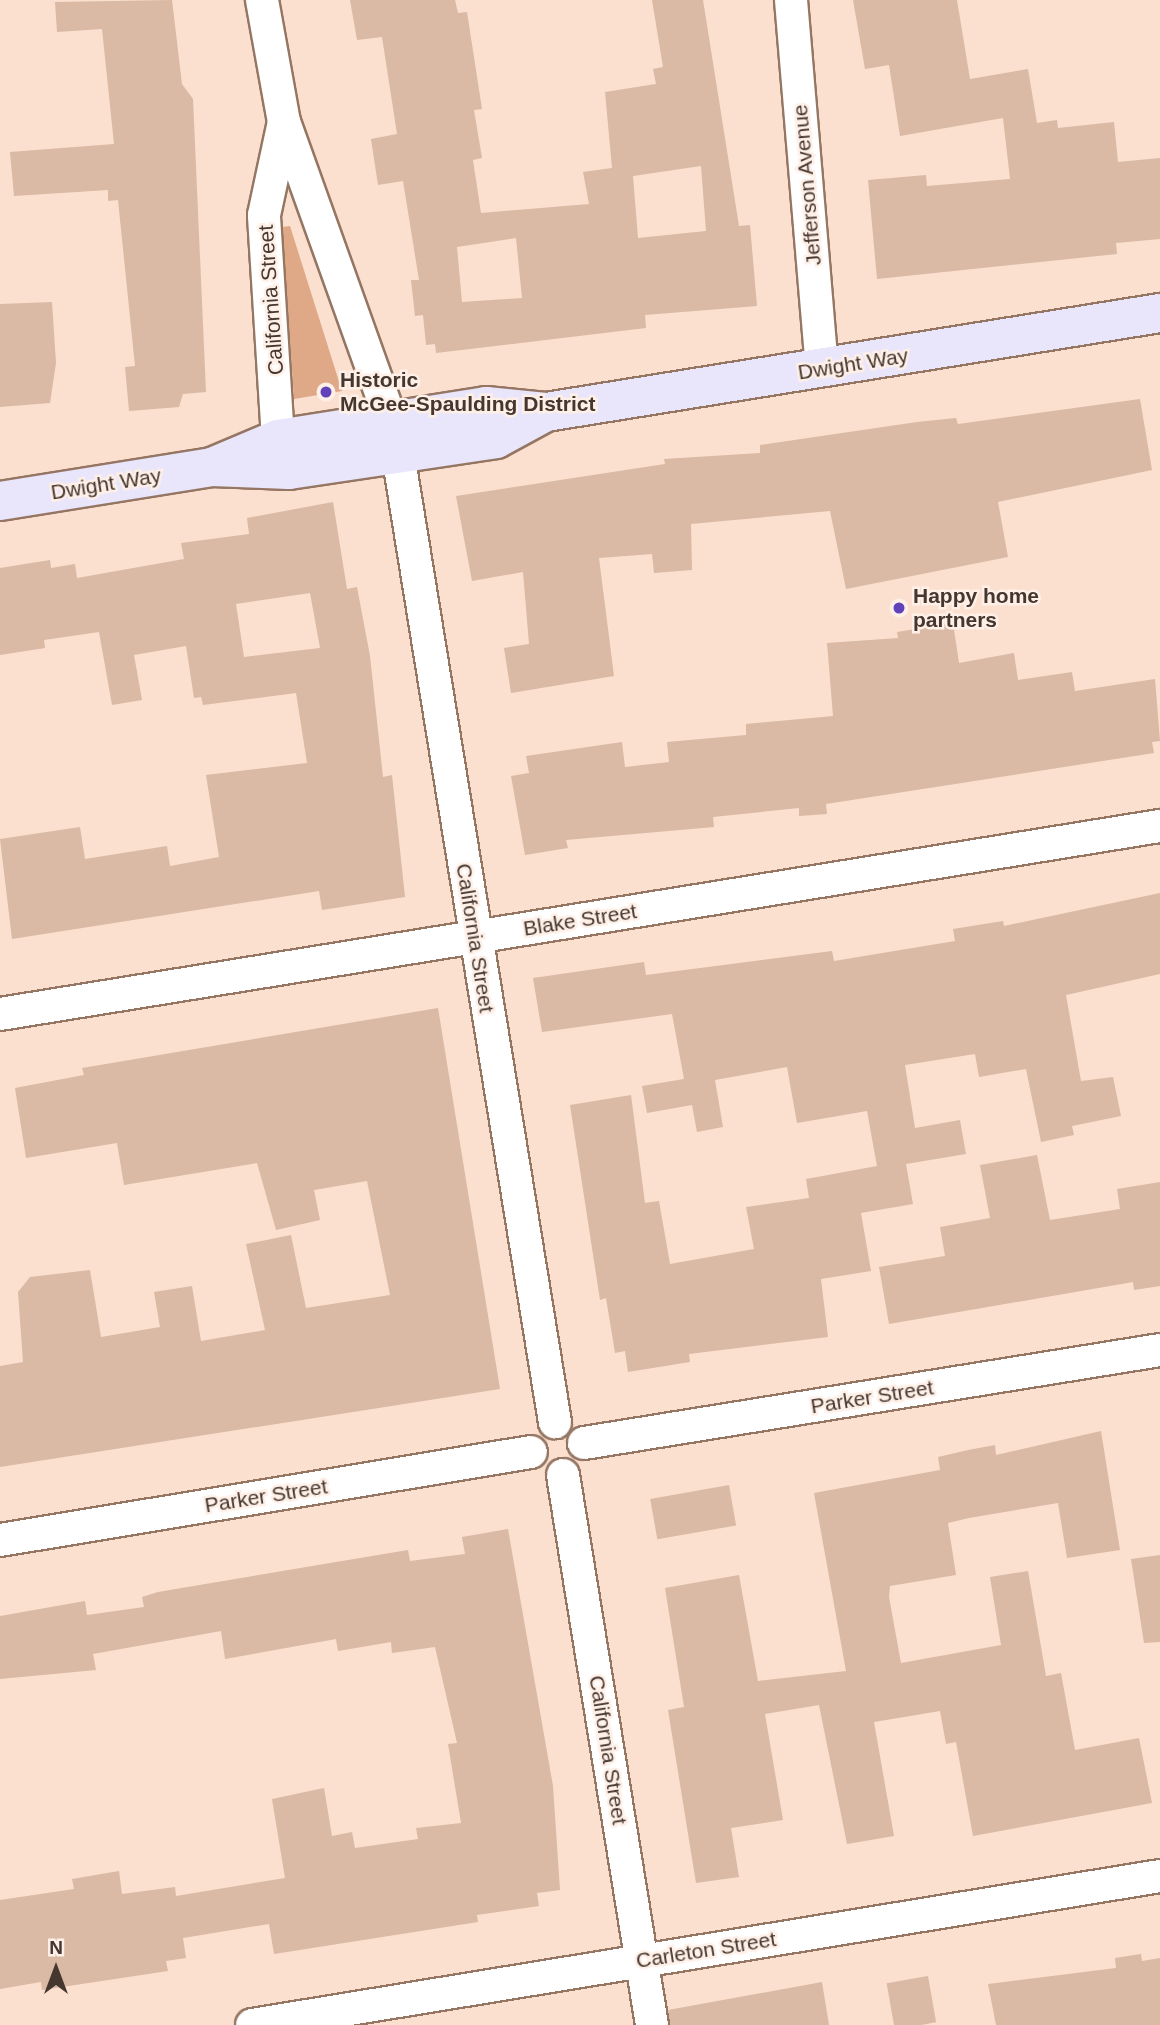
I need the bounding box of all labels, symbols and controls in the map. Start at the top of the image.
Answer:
street label: Jefferson Avenue [787,103,827,267]
street label: California Street [253,224,289,376]
street label: Dwight Way [796,343,910,385]
place label: Historic McGee-Spaulding District [340,367,596,417]
marker: Historic McGee-Spaulding District [318,384,334,400]
street label: Dwight Way [49,463,163,505]
place label: Happy home partners [913,583,1039,633]
marker: Happy home partners [891,600,907,616]
street label: California Street [451,862,499,1014]
street label: Blake Street [522,899,638,941]
street label: Parker Street [809,1375,935,1419]
street label: Parker Street [203,1474,329,1518]
street label: California Street [584,1674,632,1826]
street label: Carleton Street [634,1927,778,1973]
north arrow [21,1934,91,2004]
text: N [49,1937,63,1958]

